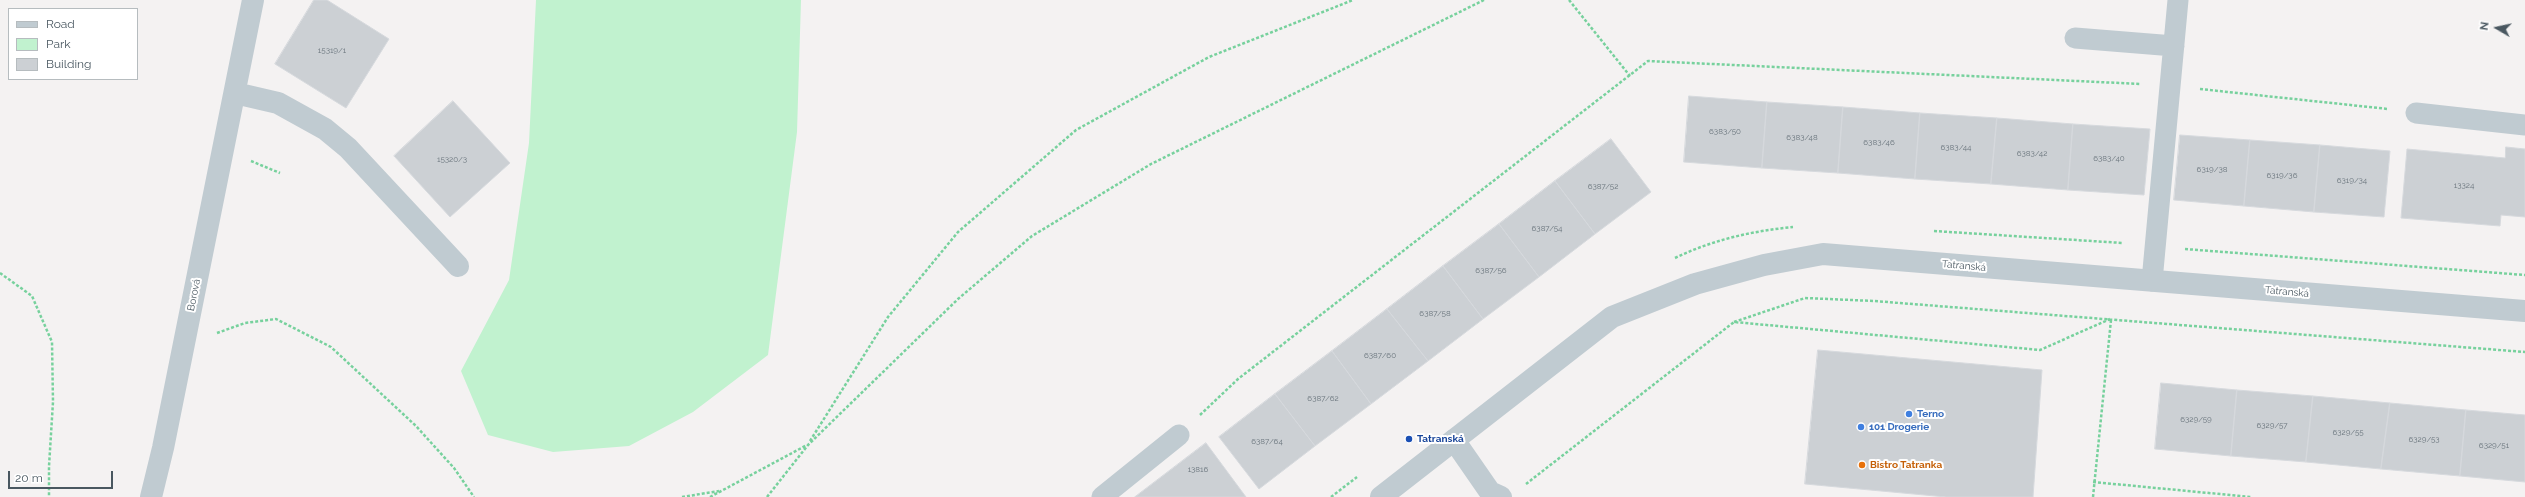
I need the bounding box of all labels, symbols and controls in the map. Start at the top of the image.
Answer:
legend [8,8,138,80]
north arrow [2477,8,2517,48]
text: Road [46,17,75,31]
text: N [2478,21,2492,31]
text: Park [46,37,71,51]
house number: 15319/1 [318,46,346,56]
text: Building [46,57,92,71]
house number: 6383/50 [1709,127,1741,137]
house number: 6383/48 [1786,133,1818,143]
house number: 6383/46 [1863,138,1895,148]
house number: 6383/44 [1941,143,1971,153]
house number: 6383/42 [2017,149,2047,159]
house number: 6383/40 [2093,154,2125,164]
house number: 15320/3 [437,155,467,165]
house number: 6319/38 [2197,165,2227,175]
house number: 6319/36 [2267,171,2297,181]
house number: 6319/34 [2337,176,2367,186]
house number: 13324 [2454,181,2474,191]
house number: 6387/52 [1588,182,1618,192]
house number: 6387/54 [1532,224,1562,234]
street label: Tatranská [1941,258,1987,274]
house number: 6387/56 [1475,266,1507,276]
street label: Borová [185,278,203,312]
street label: Tatranská [2264,284,2310,300]
house number: 6387/58 [1419,309,1451,319]
house number: 6387/60 [1364,351,1396,361]
house number: 6387/62 [1307,394,1339,404]
place label: Terno [1917,408,1944,420]
marker: Terno [1904,409,1914,419]
house number: 6329/59 [2180,415,2212,425]
place label: 101 Drogerie [1869,421,1929,433]
house number: 6329/57 [2256,421,2288,431]
marker: 101 Drogerie [1856,422,1866,432]
house number: 6329/55 [2332,428,2364,438]
place label: Tatranská [1417,433,1464,445]
marker: Tatranská [1404,434,1414,444]
house number: 6329/53 [2408,435,2440,445]
house number: 6387/64 [1251,437,1283,447]
house number: 6329/51 [2479,441,2509,451]
place label: Bistro Tatranka [1870,459,1942,471]
marker: Bistro Tatranka [1857,460,1867,470]
scale bar [10,463,115,489]
house number: 13816 [1188,465,1208,475]
text: 20 m [15,471,43,485]

